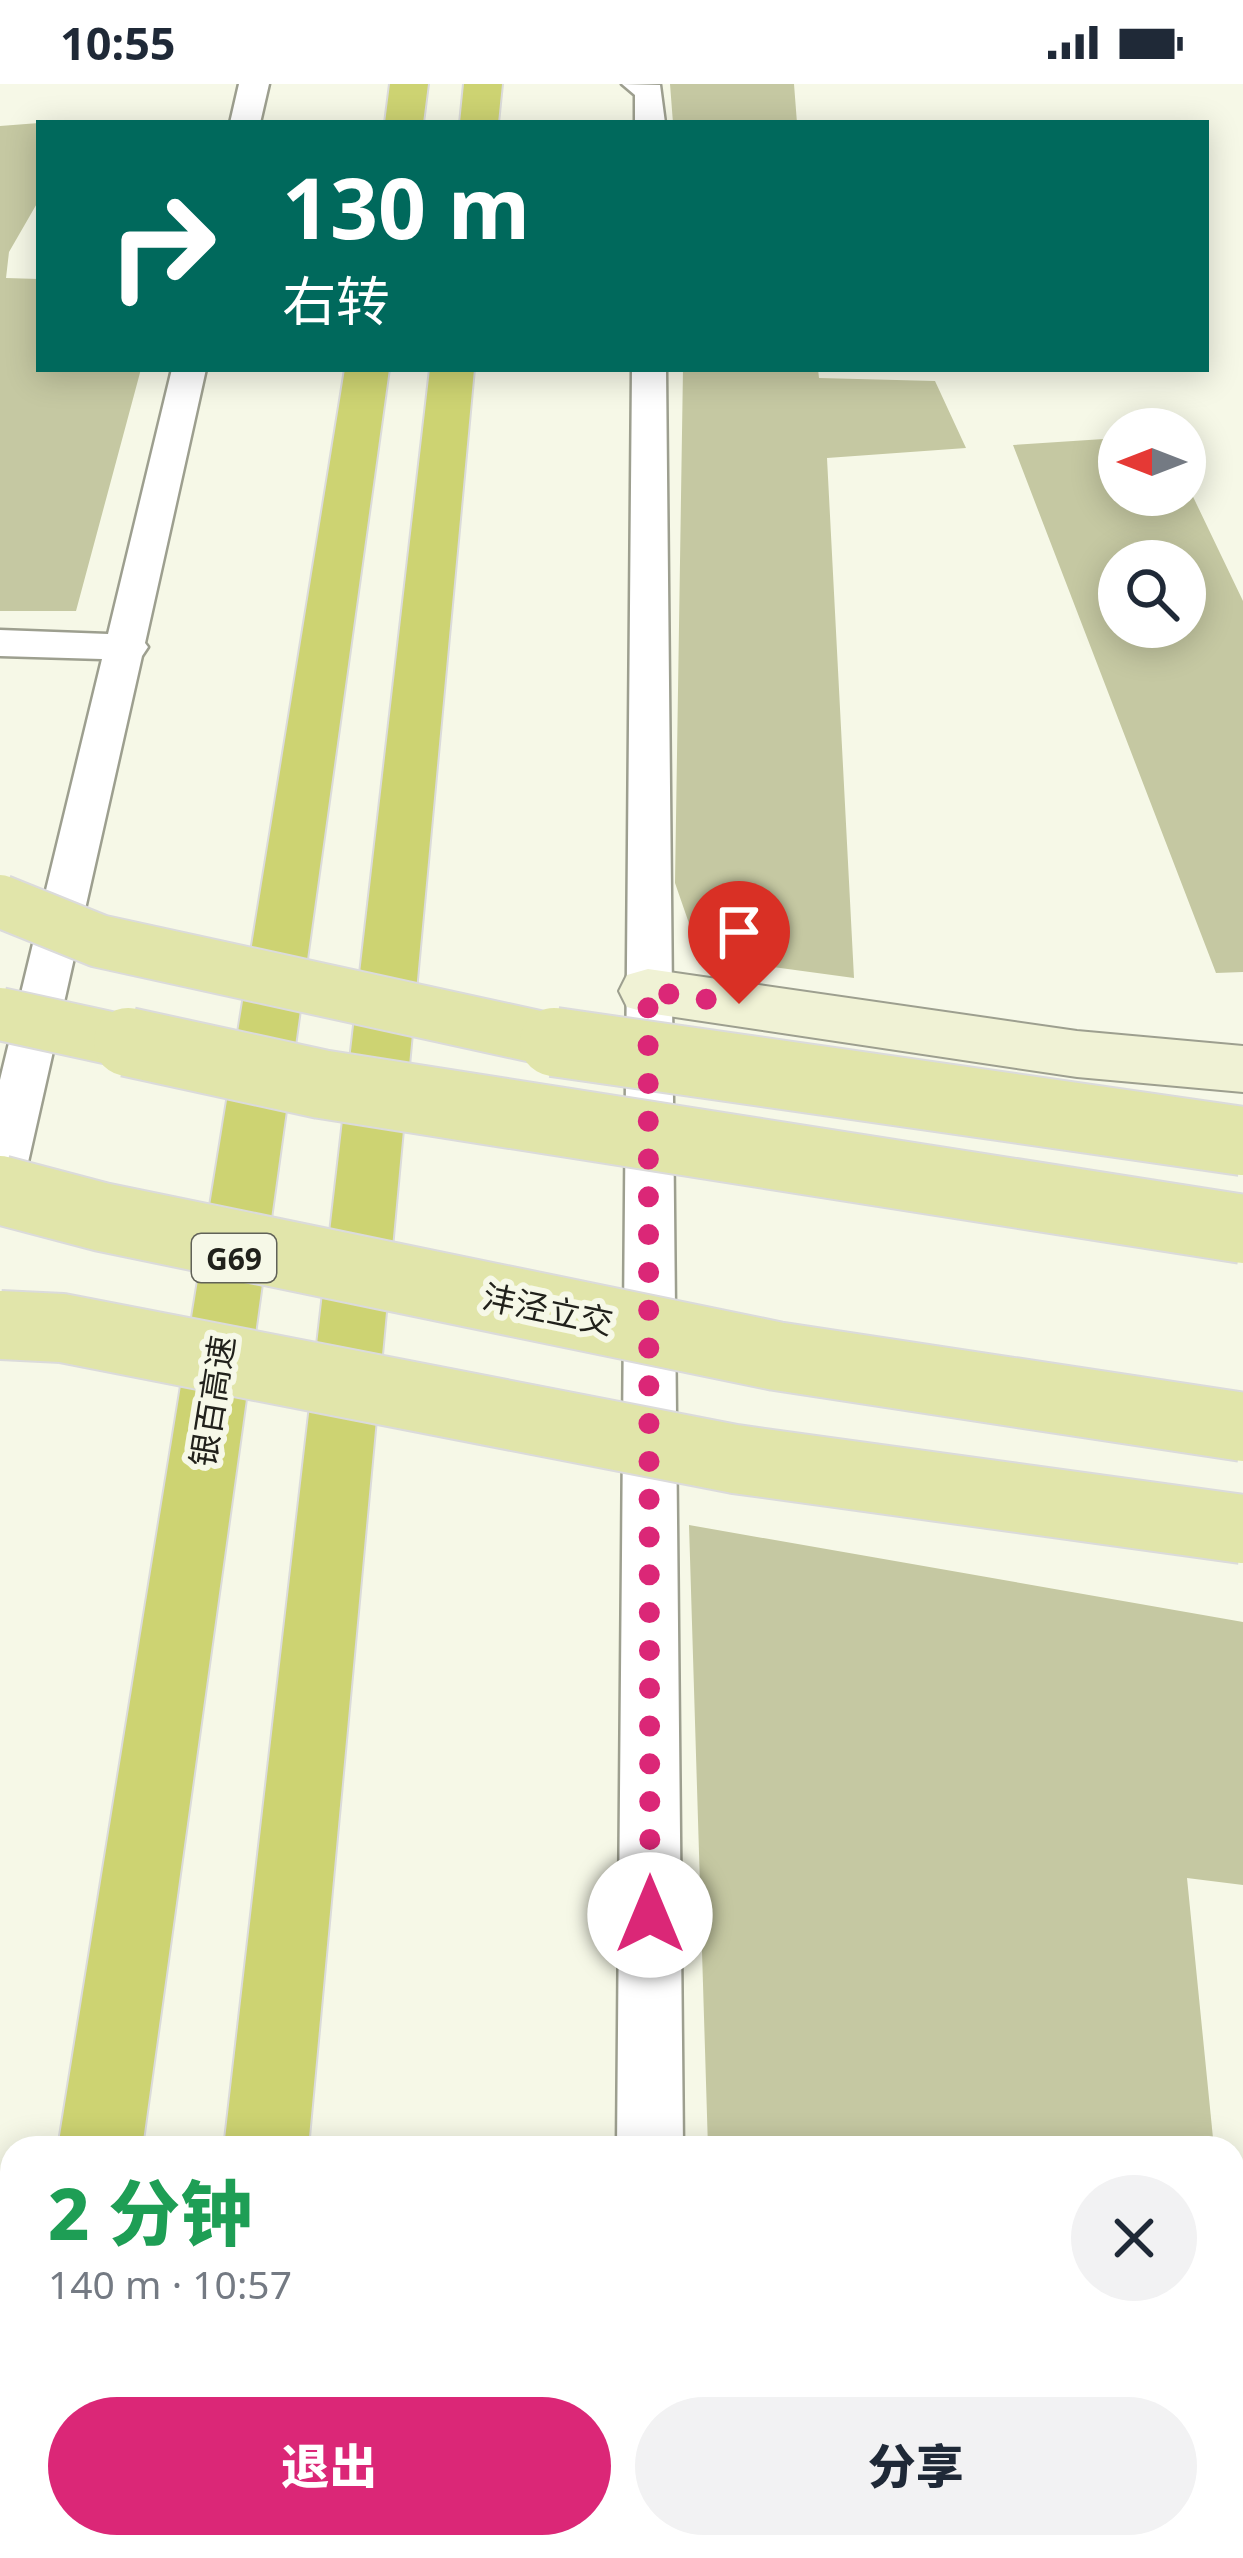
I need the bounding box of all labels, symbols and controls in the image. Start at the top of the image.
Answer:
text: 10:55 [60,12,176,73]
text: 130 m [282,149,530,264]
icon: right [84,168,240,324]
text: 右转 [282,263,390,337]
north arrow [1098,408,1206,516]
map controls [1098,408,1206,648]
button: search [1098,540,1206,648]
pin [688,881,790,1004]
icon: arrive [706,899,772,965]
road number: G69 [192,1234,276,1282]
street label: 沣泾立交 [479,1273,617,1345]
street label: 银百高速 [179,1332,245,1470]
position arrow [587,1852,713,1978]
text: 2 分钟 [48,2163,252,2261]
button: close [1071,2175,1197,2301]
text: 140 m · 10:57 [48,2257,292,2310]
button: 退出 [48,2397,611,2535]
button: 分享 [635,2397,1197,2535]

